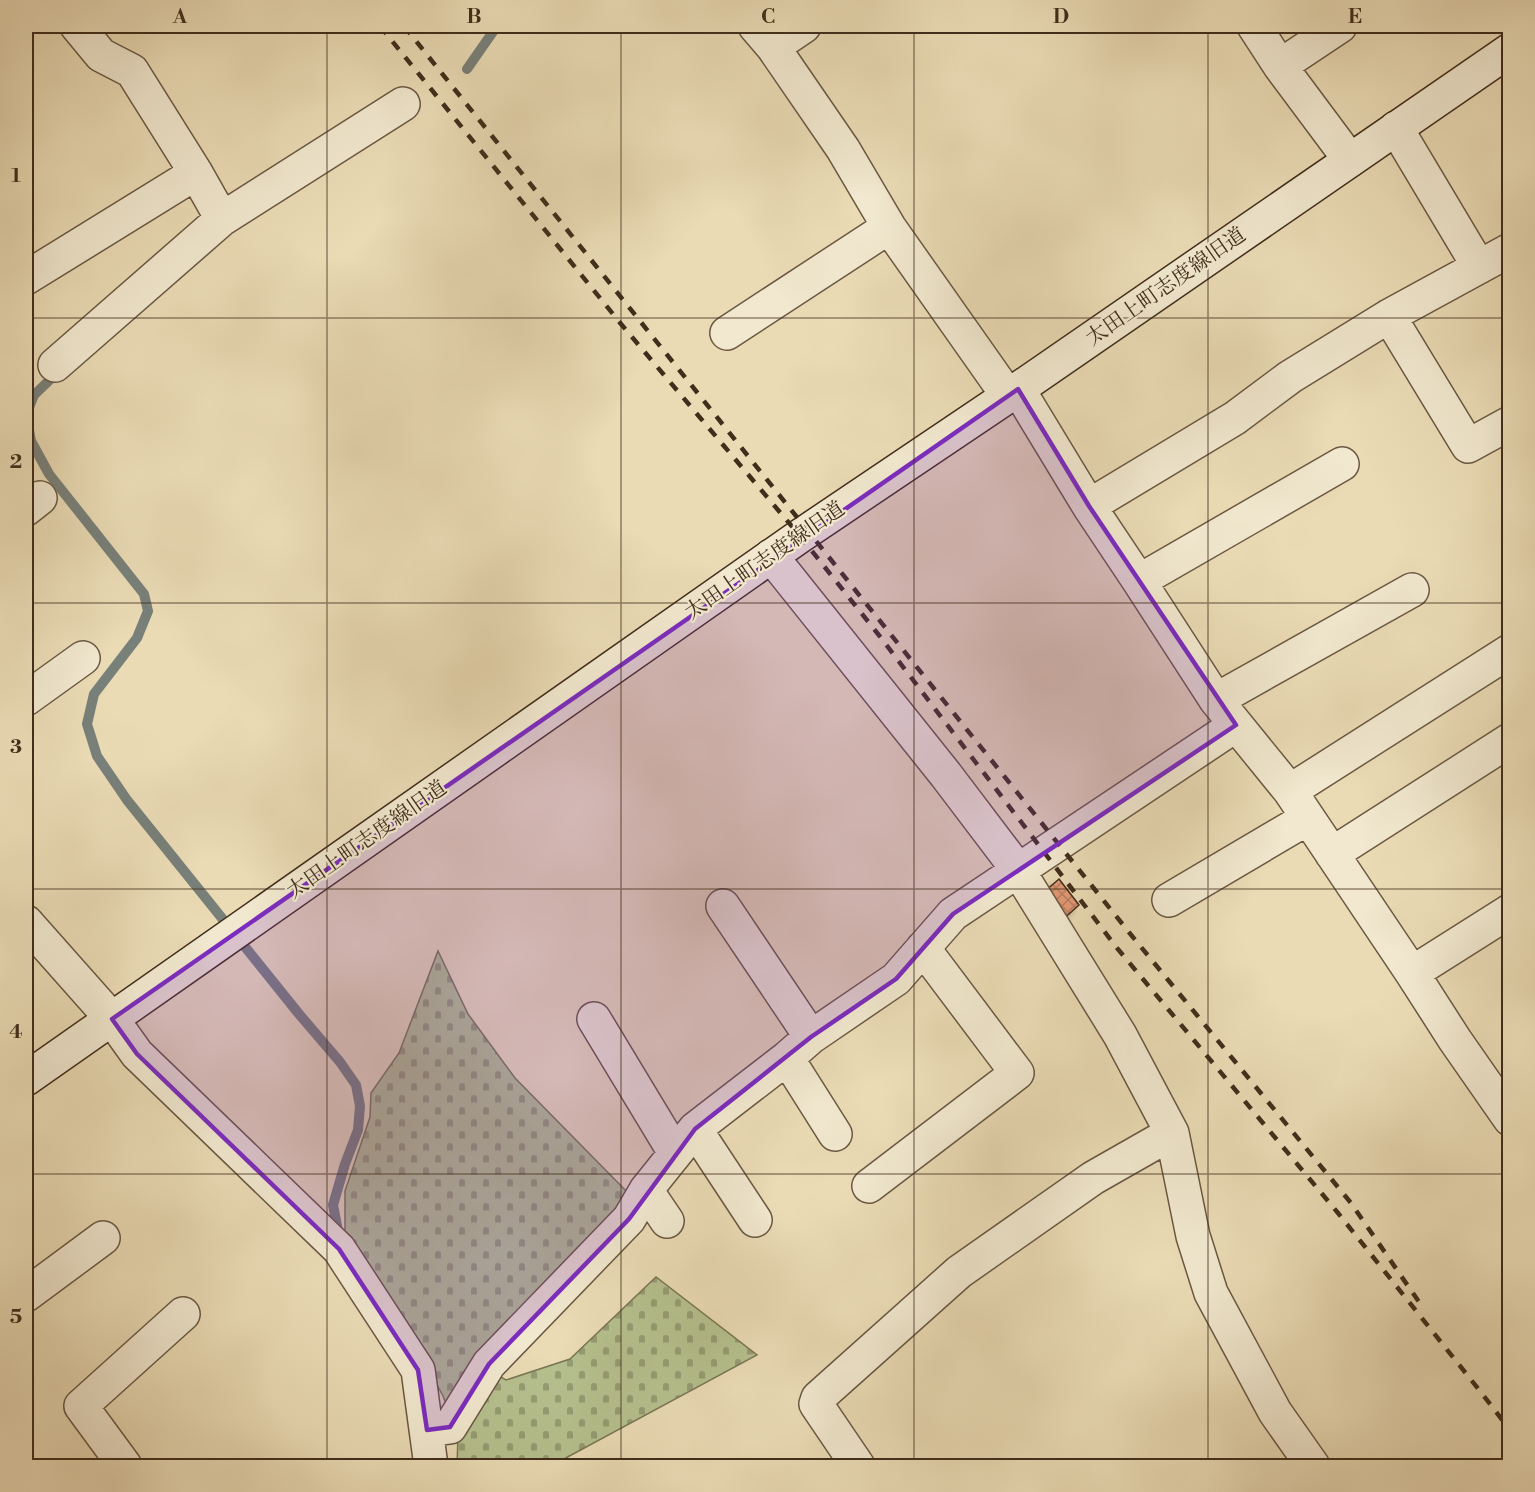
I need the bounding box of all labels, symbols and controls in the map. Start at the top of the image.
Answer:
text: A [172,5,188,30]
text: B [466,5,482,30]
text: C [761,5,775,30]
text: D [1053,5,1069,30]
text: E [1348,5,1362,30]
text: 1 [11,164,21,189]
street label: 太田上町志度線旧道 [1081,222,1251,352]
text: 2 [10,450,22,475]
street label: 太田上町志度線旧道 [680,496,850,626]
text: 3 [10,735,22,760]
street label: 太田上町志度線旧道 [282,775,452,905]
text: 4 [9,1020,23,1045]
text: 5 [10,1305,22,1330]

